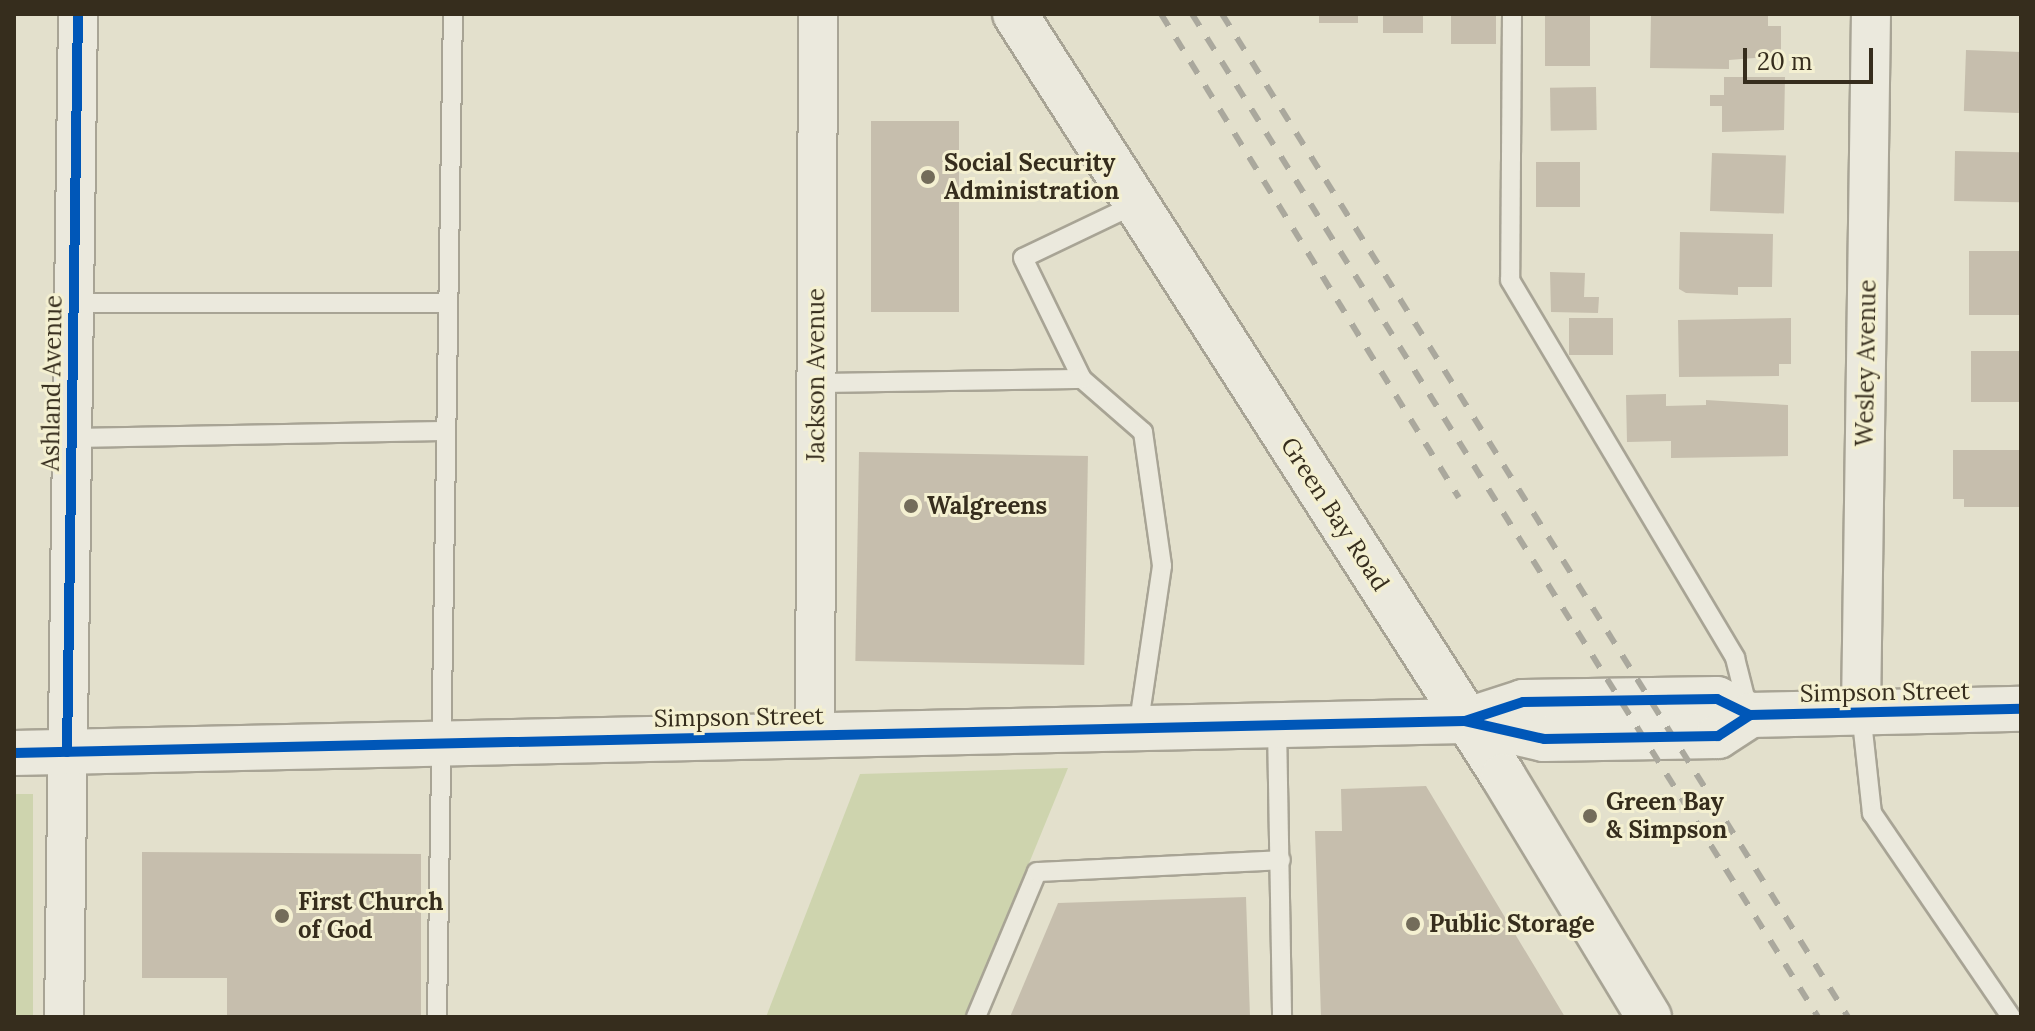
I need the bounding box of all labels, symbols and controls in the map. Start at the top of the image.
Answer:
scale bar [1747,32,1877,82]
text: 20 m [1757,46,1813,77]
place label: Social Security Administration [944,149,1119,205]
marker: Social Security Administration [919,168,937,186]
street label: Wesley Avenue [1850,279,1882,447]
street label: Jackson Avenue [802,288,830,462]
street label: Ashland Avenue [36,295,68,471]
street label: Green Bay Road [1275,432,1395,596]
place label: Walgreens [927,492,1047,520]
marker: Walgreens [902,497,920,515]
street label: Simpson Street [1800,676,1970,708]
street label: Simpson Street [654,701,824,733]
place label: Green Bay & Simpson [1606,788,1727,844]
marker: Green Bay & Simpson [1581,807,1599,825]
place label: First Church of God [298,888,443,944]
marker: First Church of God [273,907,291,925]
place label: Public Storage [1429,910,1595,938]
marker: Public Storage [1404,915,1422,933]

